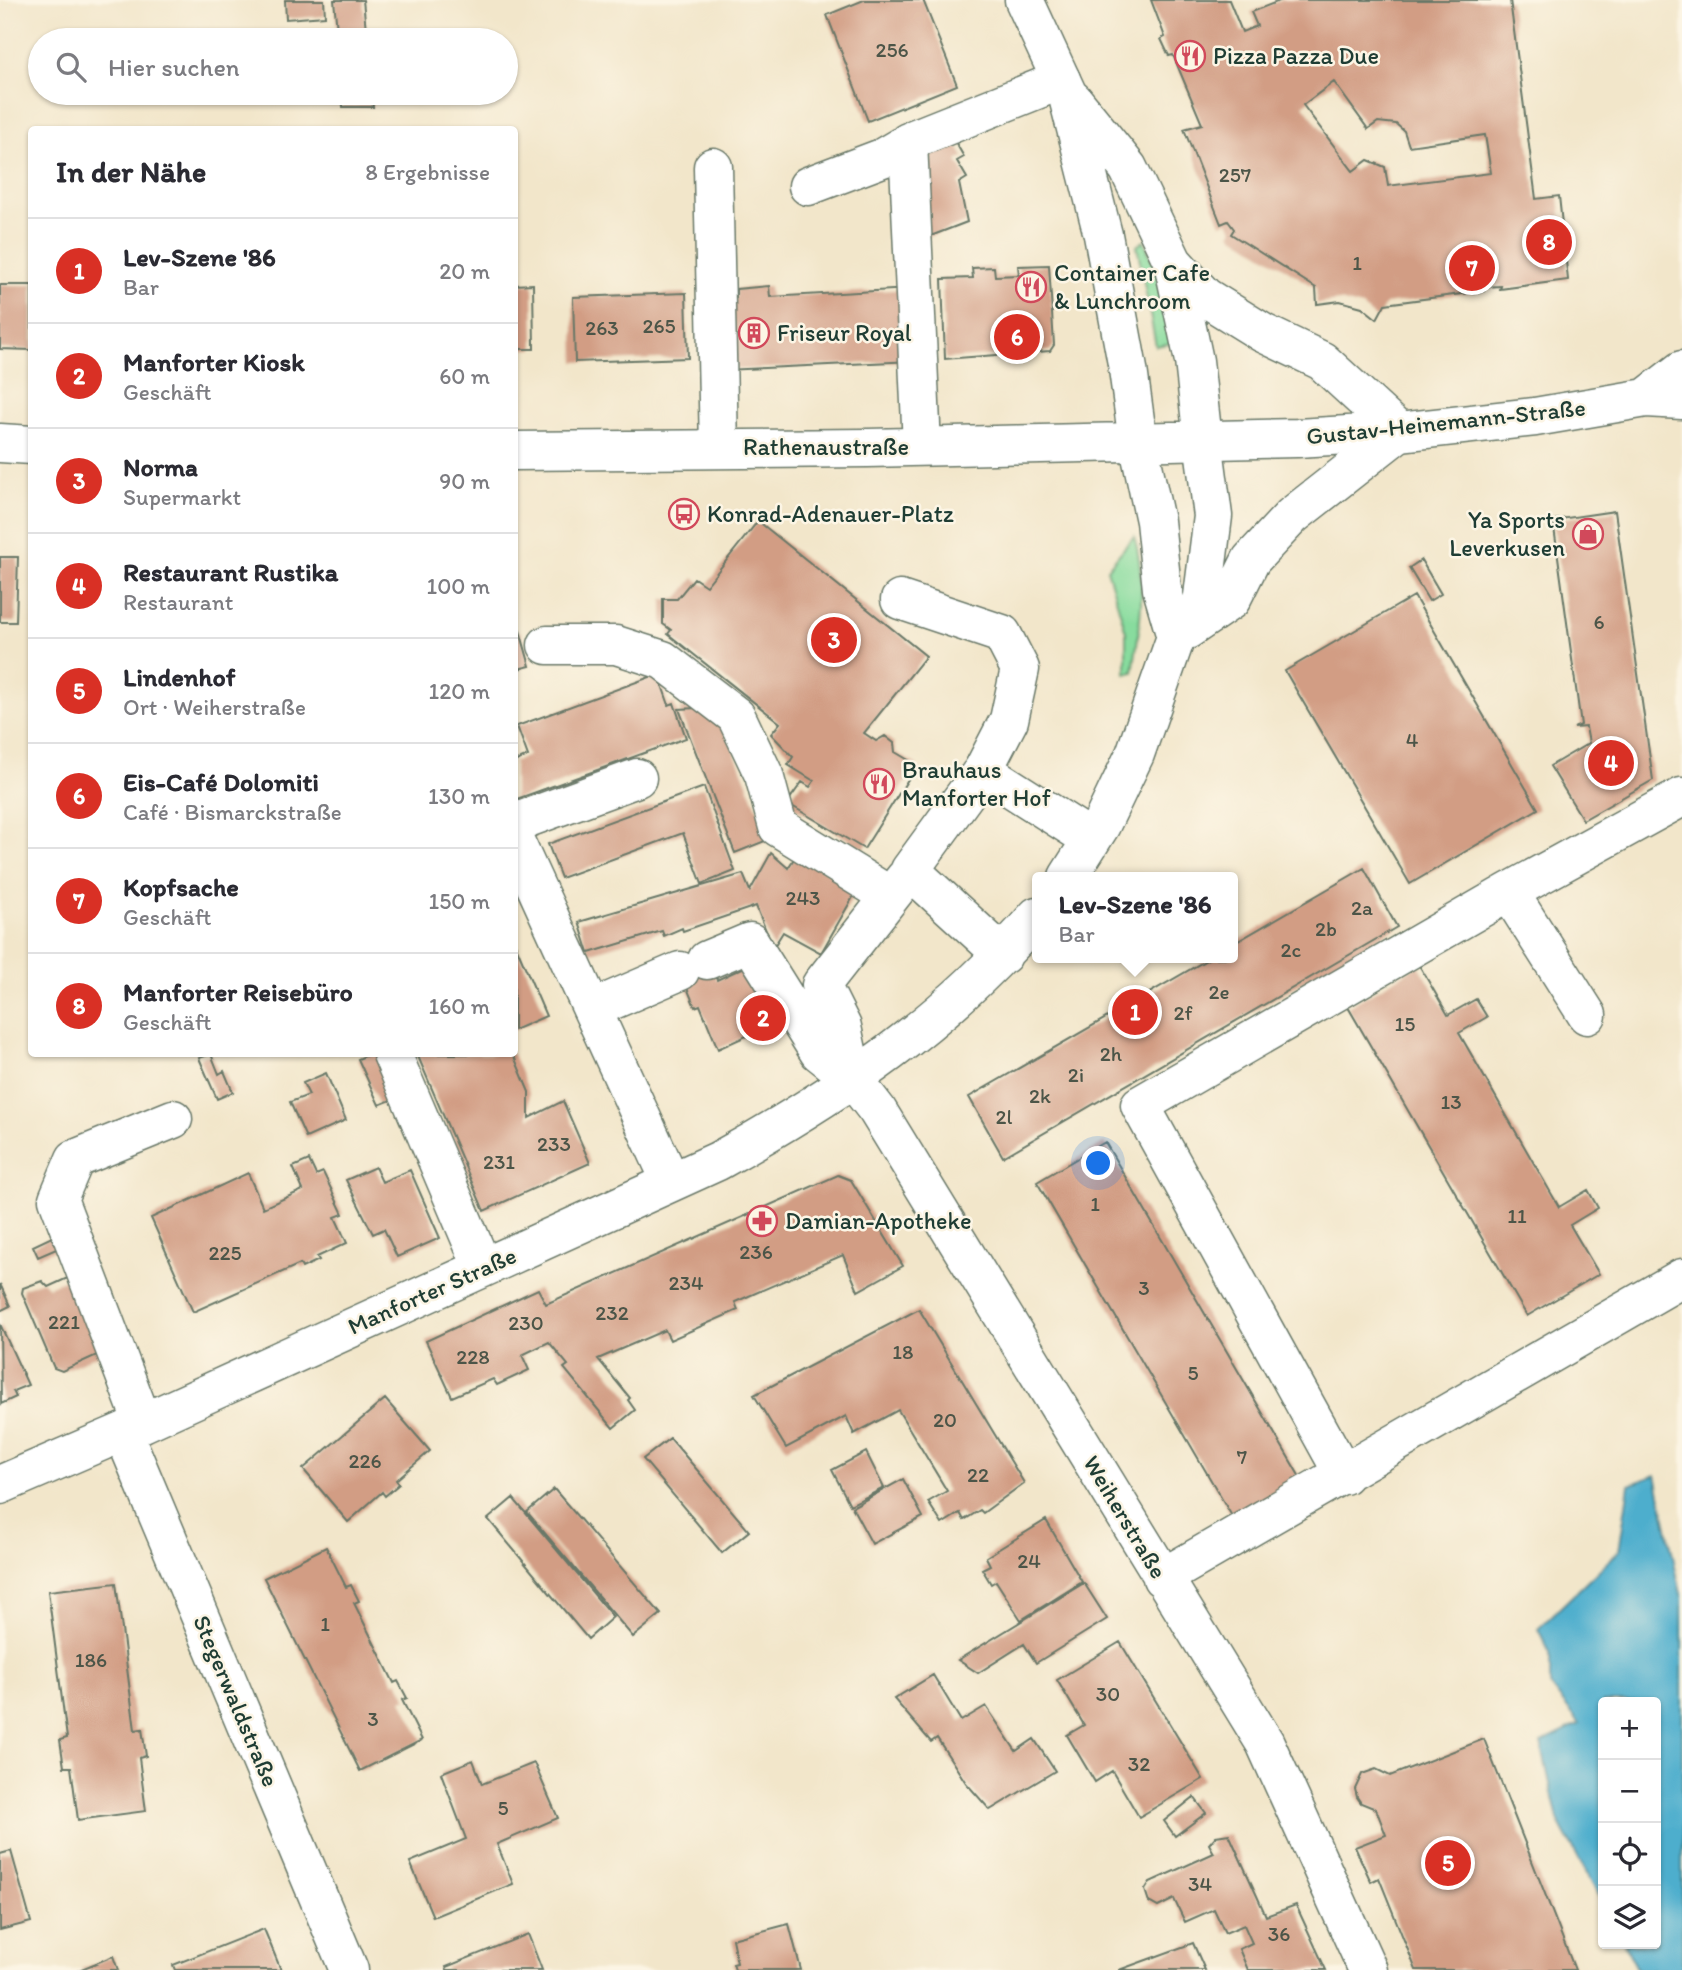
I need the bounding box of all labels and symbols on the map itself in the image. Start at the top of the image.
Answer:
house number: 256 [875,37,909,62]
restaurant icon: Pizza Pazza Due [1173,39,1207,73]
place label: Pizza Pazza Due [1213,41,1379,70]
house number: 257 [1219,162,1251,187]
pin: 8 [1526,216,1572,268]
pin: 7 [1449,242,1495,294]
house number: 1 [1352,250,1362,275]
place label: Container Cafe & Lunchroom [1054,258,1210,315]
restaurant icon: Container Cafe & Lunchroom [1014,270,1048,304]
pin: 6 [994,311,1040,363]
house number: 265 [642,313,676,338]
house number: 263 [585,315,619,340]
building icon: Friseur Royal [737,316,771,350]
place label: Friseur Royal [777,318,912,347]
street label: Gustav-Heinemann-Straße [1305,392,1587,451]
street label: Rathenaustraße [743,432,909,461]
bus stop icon: Konrad-Adenauer-Platz [667,497,701,531]
place label: Konrad-Adenauer-Platz [707,499,954,528]
place label: Ya Sports Leverkusen [1449,505,1565,562]
shop icon: Ya Sports Leverkusen [1571,517,1605,551]
house number: 6 [1593,609,1605,634]
pin: 3 [811,614,857,666]
house number: 4 [1406,727,1419,752]
pin: 4 [1588,737,1634,789]
place label: Brauhaus Manforter Hof [902,755,1052,812]
restaurant icon: Brauhaus Manforter Hof [862,767,896,801]
house number: 243 [785,885,821,910]
house number: 2a [1351,895,1373,920]
house number: 2b [1315,916,1337,941]
house number: 2c [1281,937,1302,962]
house number: 2e [1208,979,1230,1004]
pin: 1 [1112,986,1158,1038]
pin: 2 [740,992,786,1044]
house number: 2f [1173,1000,1193,1025]
house number: 15 [1395,1011,1415,1036]
house number: 2h [1100,1041,1123,1066]
house number: 2i [1068,1062,1084,1087]
house number: 2k [1029,1083,1051,1108]
house number: 13 [1440,1089,1462,1114]
house number: 2l [996,1104,1013,1129]
house number: 233 [537,1131,571,1156]
your location [1081,1146,1115,1180]
house number: 231 [483,1149,515,1174]
house number: 1 [1090,1191,1100,1216]
house number: 11 [1507,1203,1527,1228]
pharmacy icon: Damian-Apotheke [745,1204,779,1238]
place label: Damian-Apotheke [785,1206,971,1235]
house number: 236 [739,1239,773,1264]
house number: 225 [208,1240,242,1265]
street label: Manforter Straße [343,1240,521,1341]
house number: 234 [668,1270,704,1295]
house number: 3 [1138,1275,1150,1300]
house number: 232 [595,1300,629,1325]
house number: 221 [48,1309,80,1334]
house number: 230 [508,1310,544,1335]
house number: 18 [892,1339,914,1364]
house number: 228 [456,1344,490,1369]
house number: 5 [1187,1360,1199,1385]
house number: 20 [933,1407,957,1432]
house number: 7 [1237,1444,1247,1469]
house number: 226 [348,1448,382,1473]
street label: Weiherstraße [1077,1450,1173,1583]
house number: 22 [967,1462,989,1487]
house number: 24 [1017,1548,1041,1573]
street label: Stegerwaldstraße [187,1611,286,1791]
house number: 1 [320,1611,330,1636]
house number: 186 [75,1647,107,1672]
house number: 30 [1096,1681,1120,1706]
house number: 3 [367,1706,379,1731]
house number: 32 [1128,1751,1150,1776]
house number: 5 [497,1795,509,1820]
pin: 5 [1425,1837,1471,1889]
house number: 34 [1188,1871,1212,1896]
house number: 36 [1268,1921,1290,1946]

